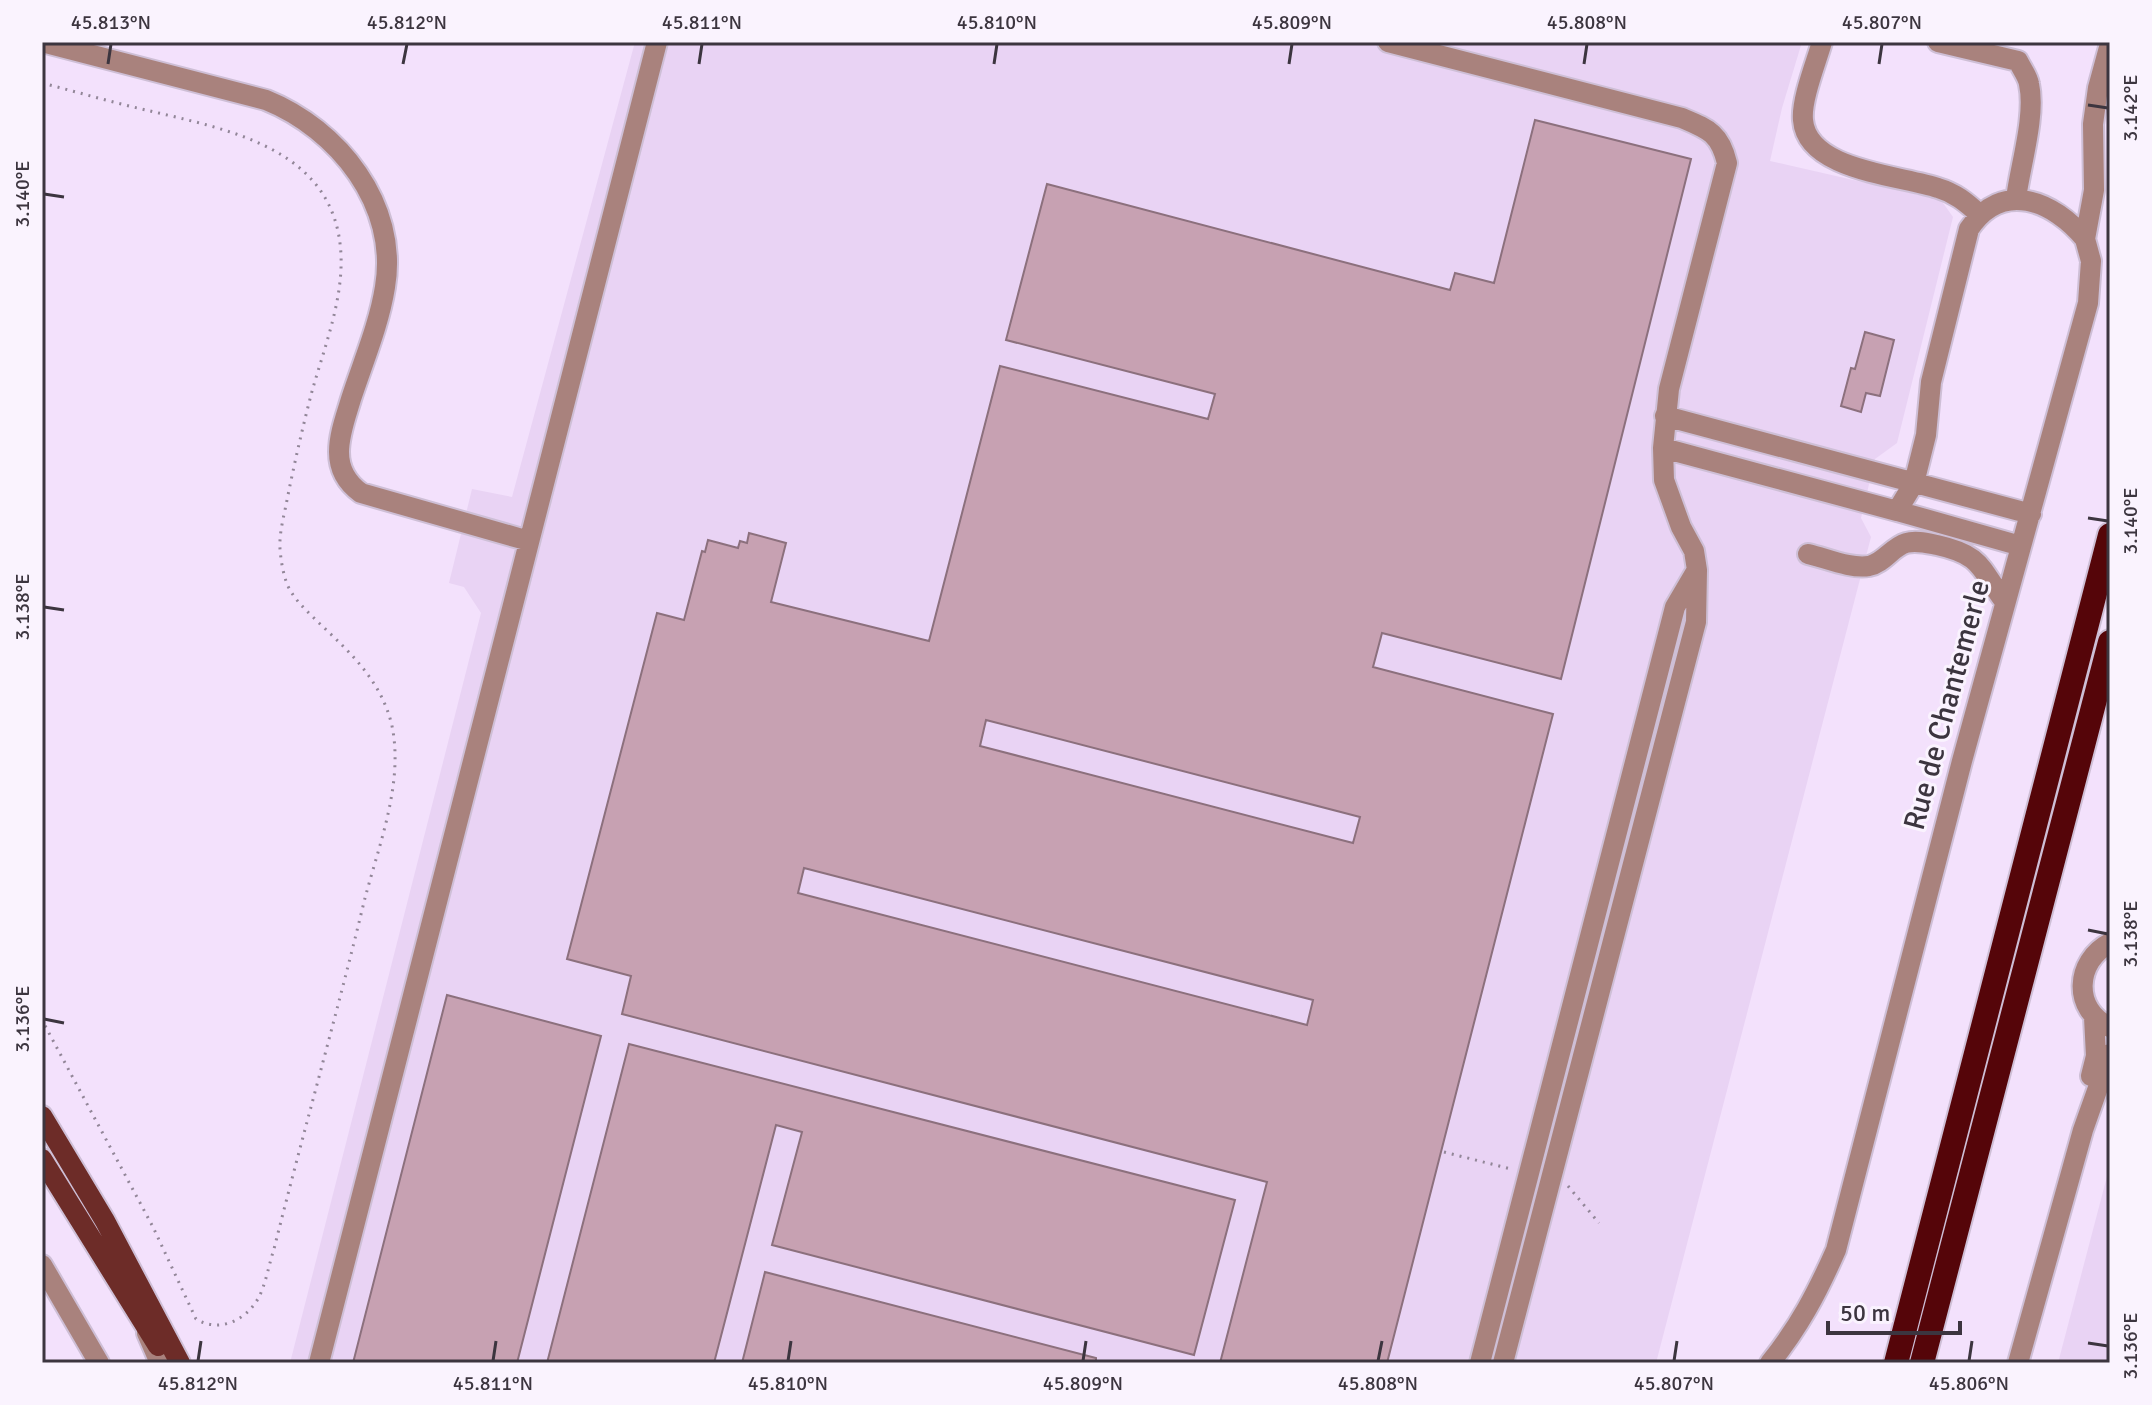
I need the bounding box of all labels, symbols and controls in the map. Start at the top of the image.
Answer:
text: 45.813°N [71,10,151,35]
text: 45.812°N [367,10,447,35]
text: 45.811°N [662,10,742,35]
text: 45.810°N [957,10,1037,35]
text: 45.809°N [1252,10,1332,35]
text: 45.808°N [1547,10,1627,35]
text: 45.807°N [1842,10,1922,35]
text: 3.142°E [2118,74,2143,142]
text: 3.140°E [10,160,35,228]
text: 3.140°E [2118,487,2143,555]
text: 3.138°E [10,573,35,641]
street label: Rue de Chantemerle [1896,576,1998,834]
text: 3.138°E [2118,900,2143,968]
text: 3.136°E [10,985,35,1053]
scale bar [1828,1285,1960,1335]
text: 50 m [1840,1298,1890,1328]
text: 3.136°E [2118,1312,2143,1380]
text: 45.812°N [158,1371,238,1396]
text: 45.811°N [453,1371,533,1396]
text: 45.810°N [748,1371,828,1396]
text: 45.809°N [1043,1371,1123,1396]
text: 45.808°N [1338,1371,1418,1396]
text: 45.807°N [1634,1371,1714,1396]
text: 45.806°N [1929,1371,2009,1396]

